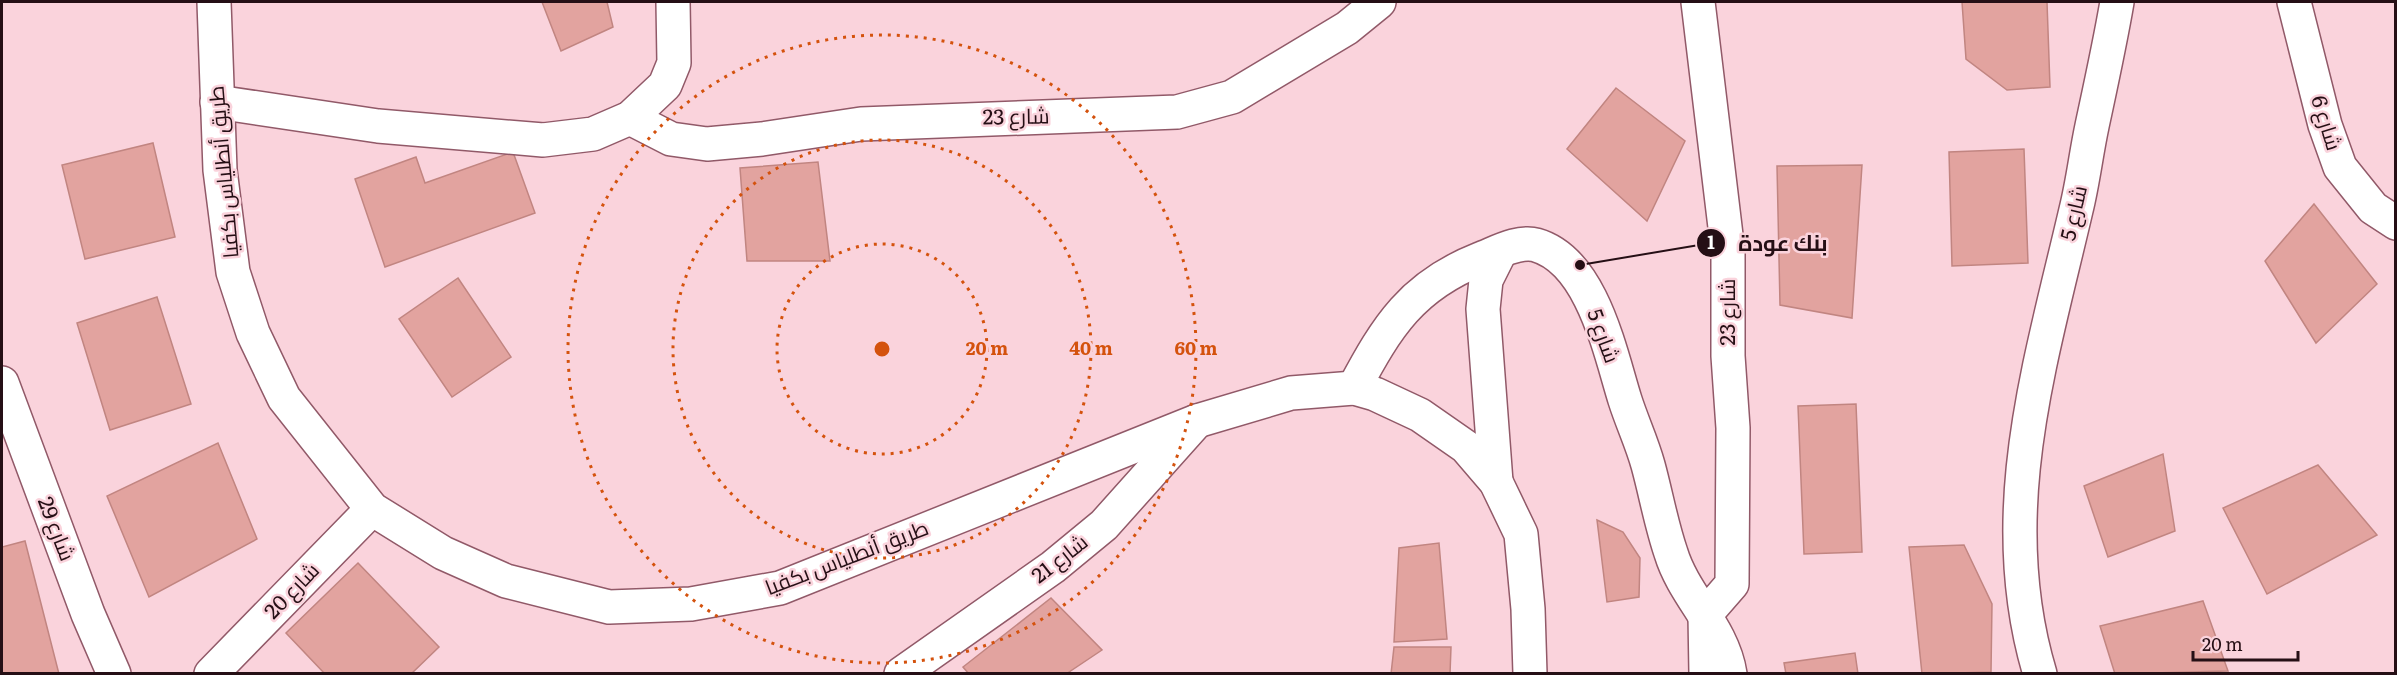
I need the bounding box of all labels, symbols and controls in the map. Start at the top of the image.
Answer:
street label: طريق أنطلياس بكفيا [199,85,244,260]
street label: شارع 6 [2304,91,2351,154]
street label: شارع 23 [982,98,1050,132]
street label: شارع 5 [2050,182,2094,243]
callout: بنك عودة [1696,223,1840,263]
text: بنك عودة [1738,225,1828,258]
text: 1 [1707,228,1715,255]
street label: شارع 23 [1710,279,1742,345]
street label: شارع 5 [1580,304,1629,367]
text: 20 m [966,334,1008,361]
text: 40 m [1069,334,1113,361]
text: 60 m [1174,334,1218,361]
centre of rings [872,339,892,359]
street label: شارع 29 [31,491,85,565]
street label: طريق أنطلياس بكفيا [760,510,932,601]
street label: شارع 21 [1024,525,1094,590]
street label: شارع 20 [256,554,326,625]
scale bar [2193,624,2298,662]
text: 20 m [2202,630,2243,657]

